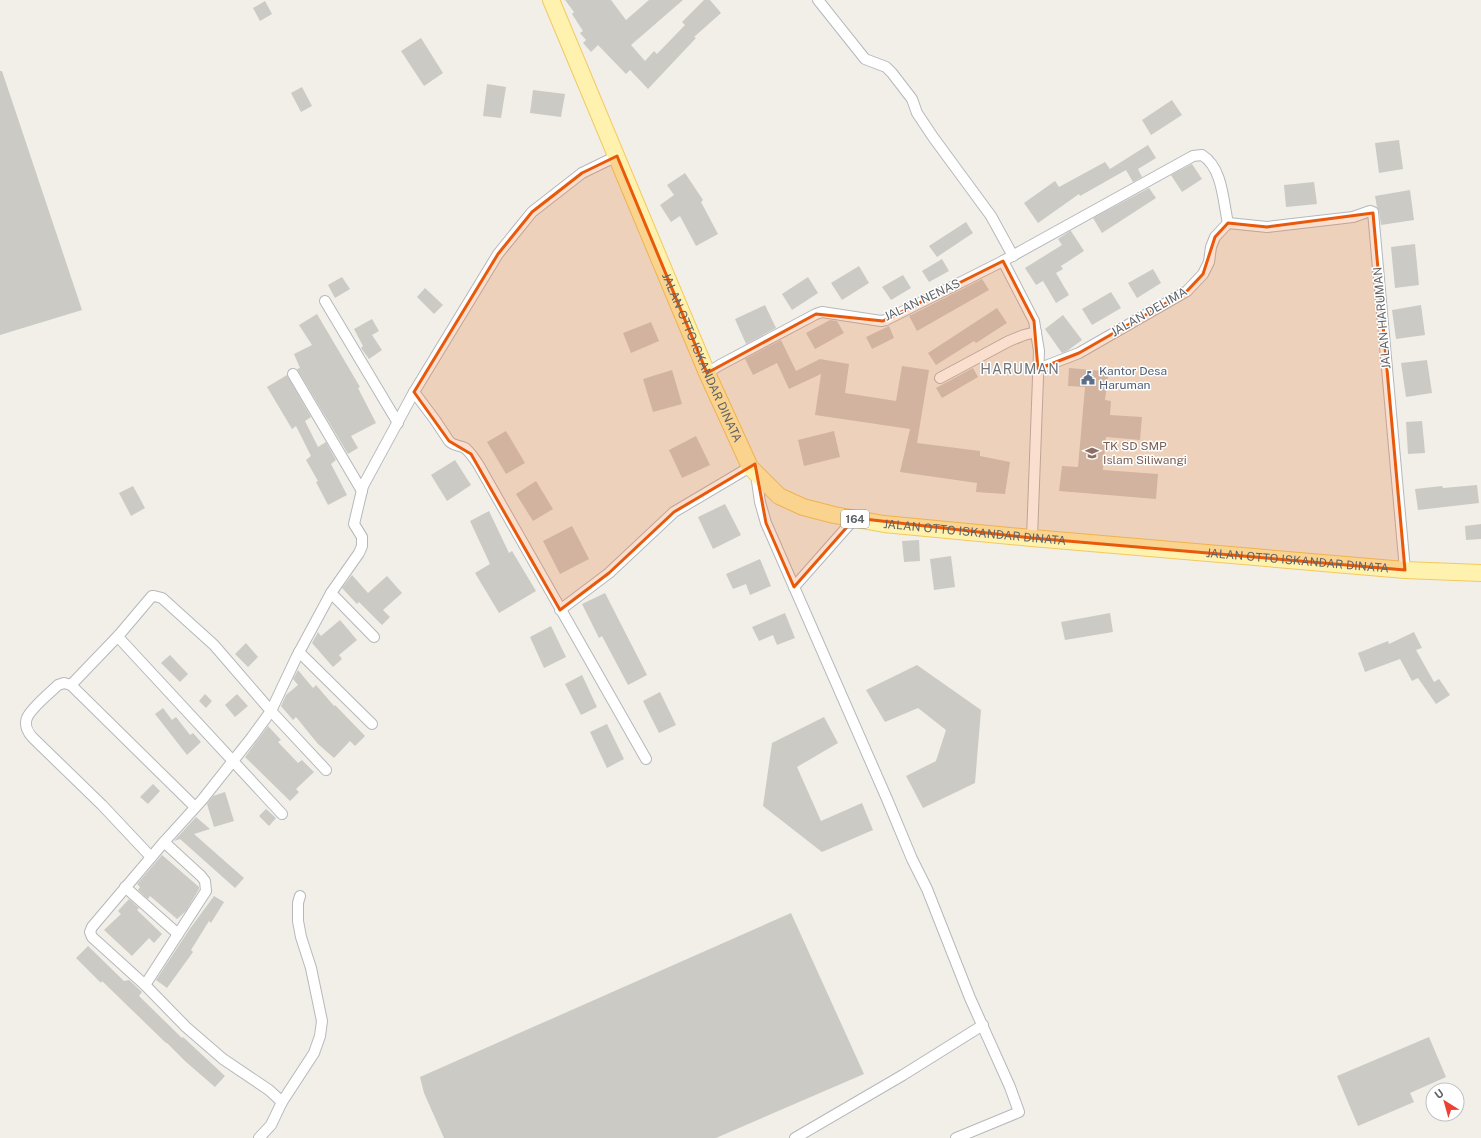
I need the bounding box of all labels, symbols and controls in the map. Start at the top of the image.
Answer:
street label: JALAN HARUMAN [1371,266,1393,370]
street label: JALAN OTTO ISKANDAR DINATA [659,271,745,445]
street label: JALAN NENAS [882,276,962,324]
street label: JALAN DELIMA [1108,284,1190,339]
district label: HARUMAN [980,361,1060,377]
place label: Kantor Desa Haruman [1099,364,1167,392]
public building icon: Kantor Desa Haruman [1080,370,1096,386]
place label: TK SD SMP Islam Siliwangi [1103,439,1187,467]
school or university icon: TK SD SMP Islam Siliwangi [1084,445,1100,461]
road number: 164 [841,510,869,528]
street label: JALAN OTTO ISKANDAR DINATA [883,517,1067,548]
street label: JALAN OTTO ISKANDAR DINATA [1205,546,1390,576]
north arrow [1425,1082,1465,1122]
text: U [1432,1087,1446,1101]

